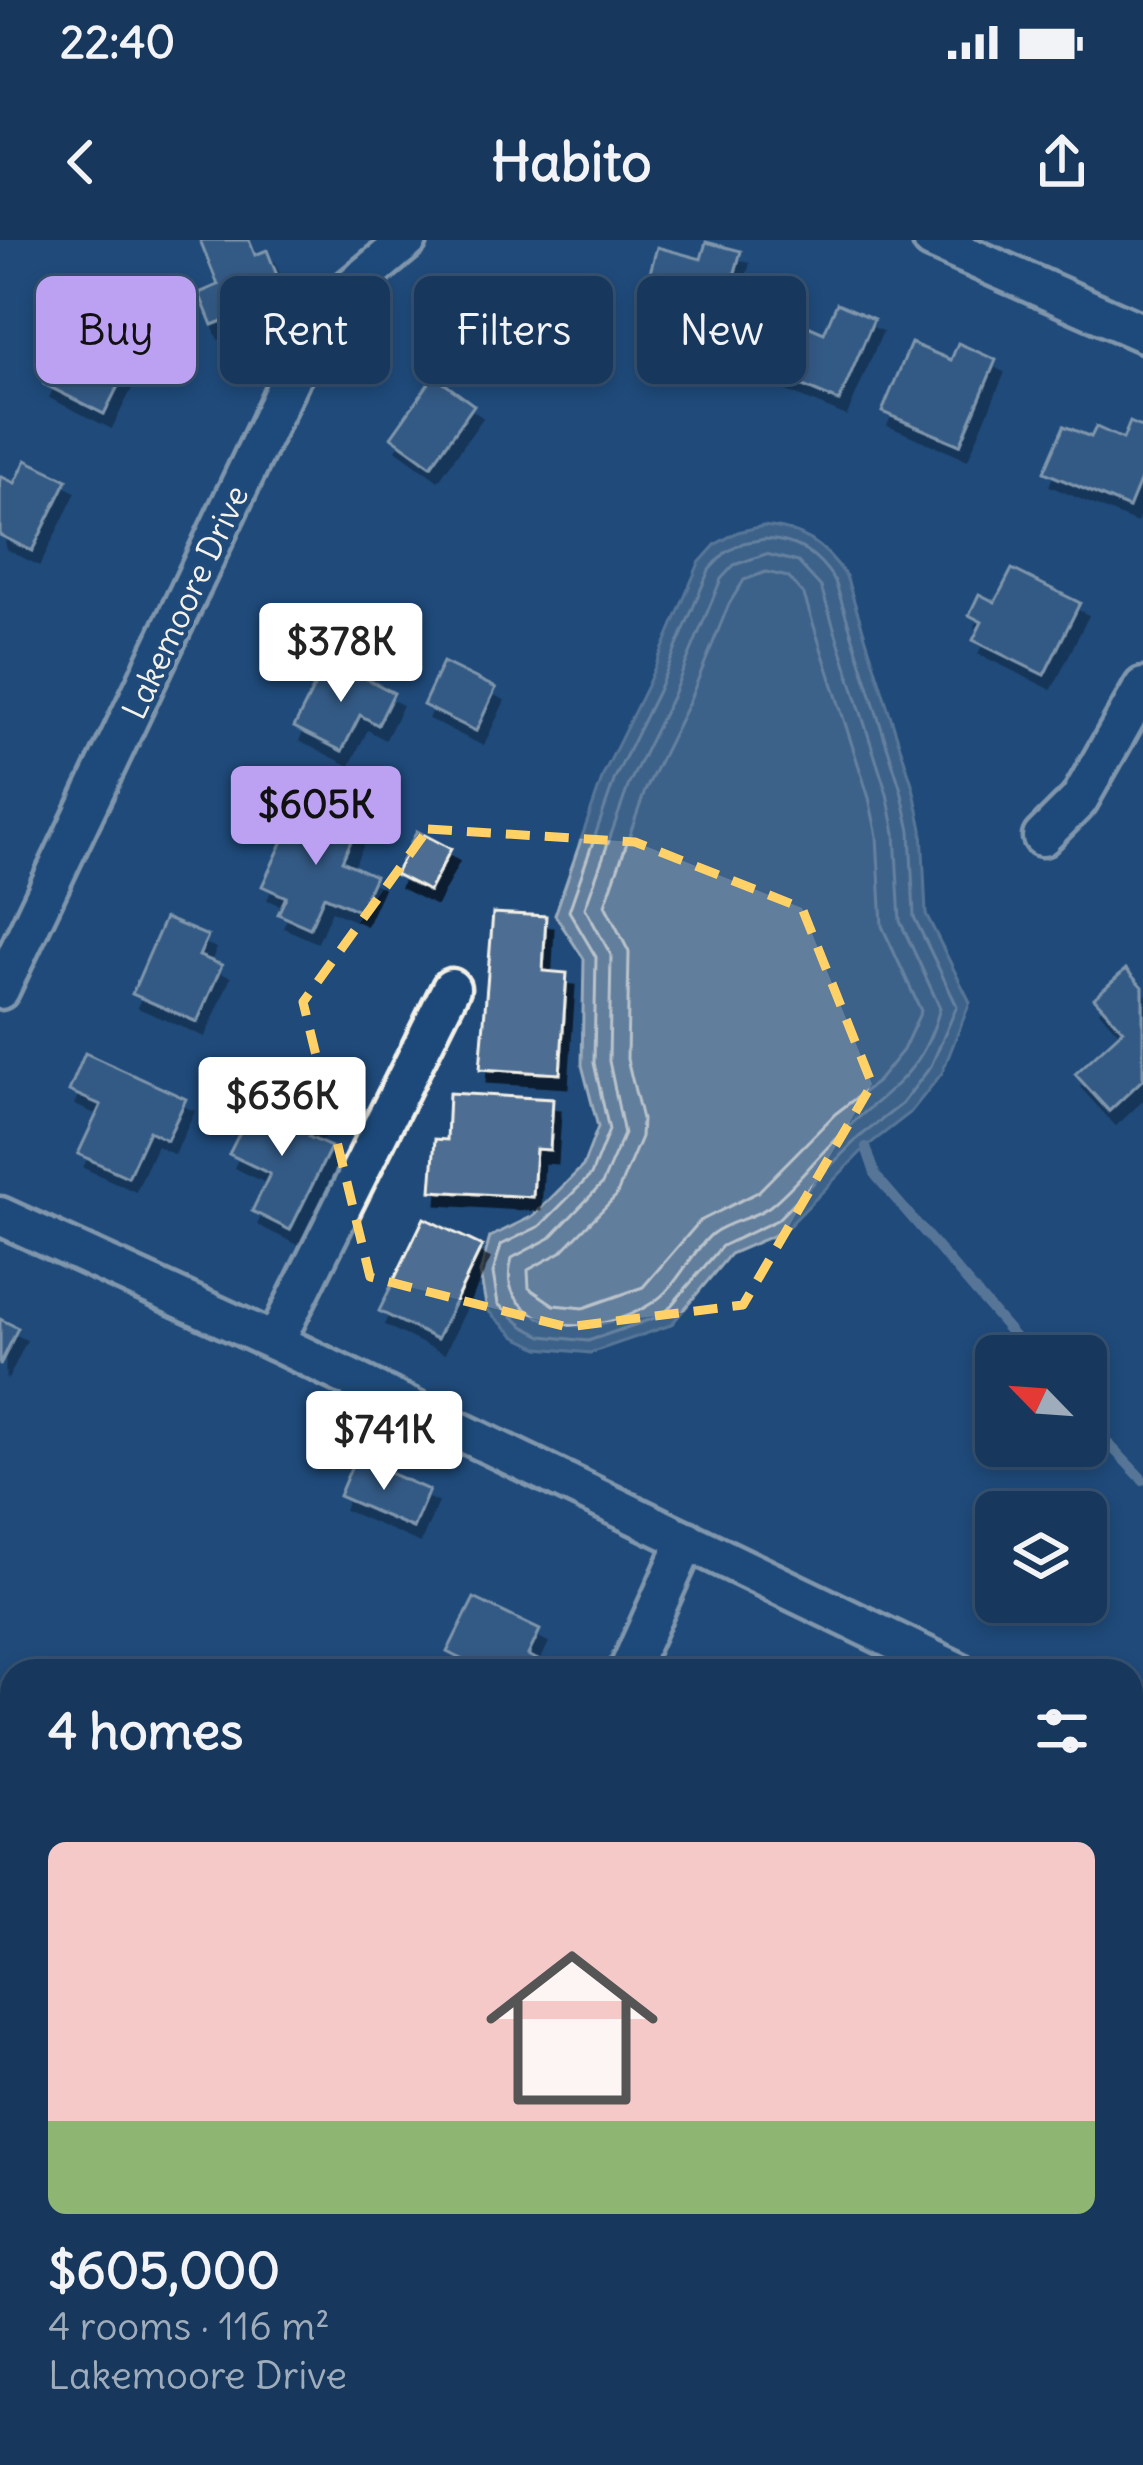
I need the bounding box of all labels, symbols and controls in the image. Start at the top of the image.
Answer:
text: 22:40 [60,14,175,70]
text: Habito [491,128,652,196]
icon: back [48,129,114,195]
icon: share [1029,129,1095,195]
chip: Buy [36,276,196,384]
chip: Rent [220,276,390,384]
chip: Filters [414,276,613,384]
chip: New [637,276,806,384]
street label: Lakemoore Drive [112,478,258,726]
pin: $378K [257,603,425,705]
text: $378K [286,617,396,666]
pin: $605K [232,766,400,868]
text: $605K [258,780,374,829]
pin: $636K [198,1057,366,1159]
text: $636K [226,1071,338,1120]
north arrow [975,1335,1107,1467]
map controls [975,1335,1107,1623]
pin: $741K [300,1391,468,1493]
text: $741K [333,1405,435,1454]
button: layers [975,1491,1107,1623]
icon: filters [1029,1698,1095,1764]
text: 4 homes [48,1699,243,1763]
icon: home [464,1920,680,2136]
text: $605,000 [48,2238,280,2302]
text: 4 rooms · 116 m² [48,2302,330,2351]
text: Lakemoore Drive [48,2351,347,2400]

